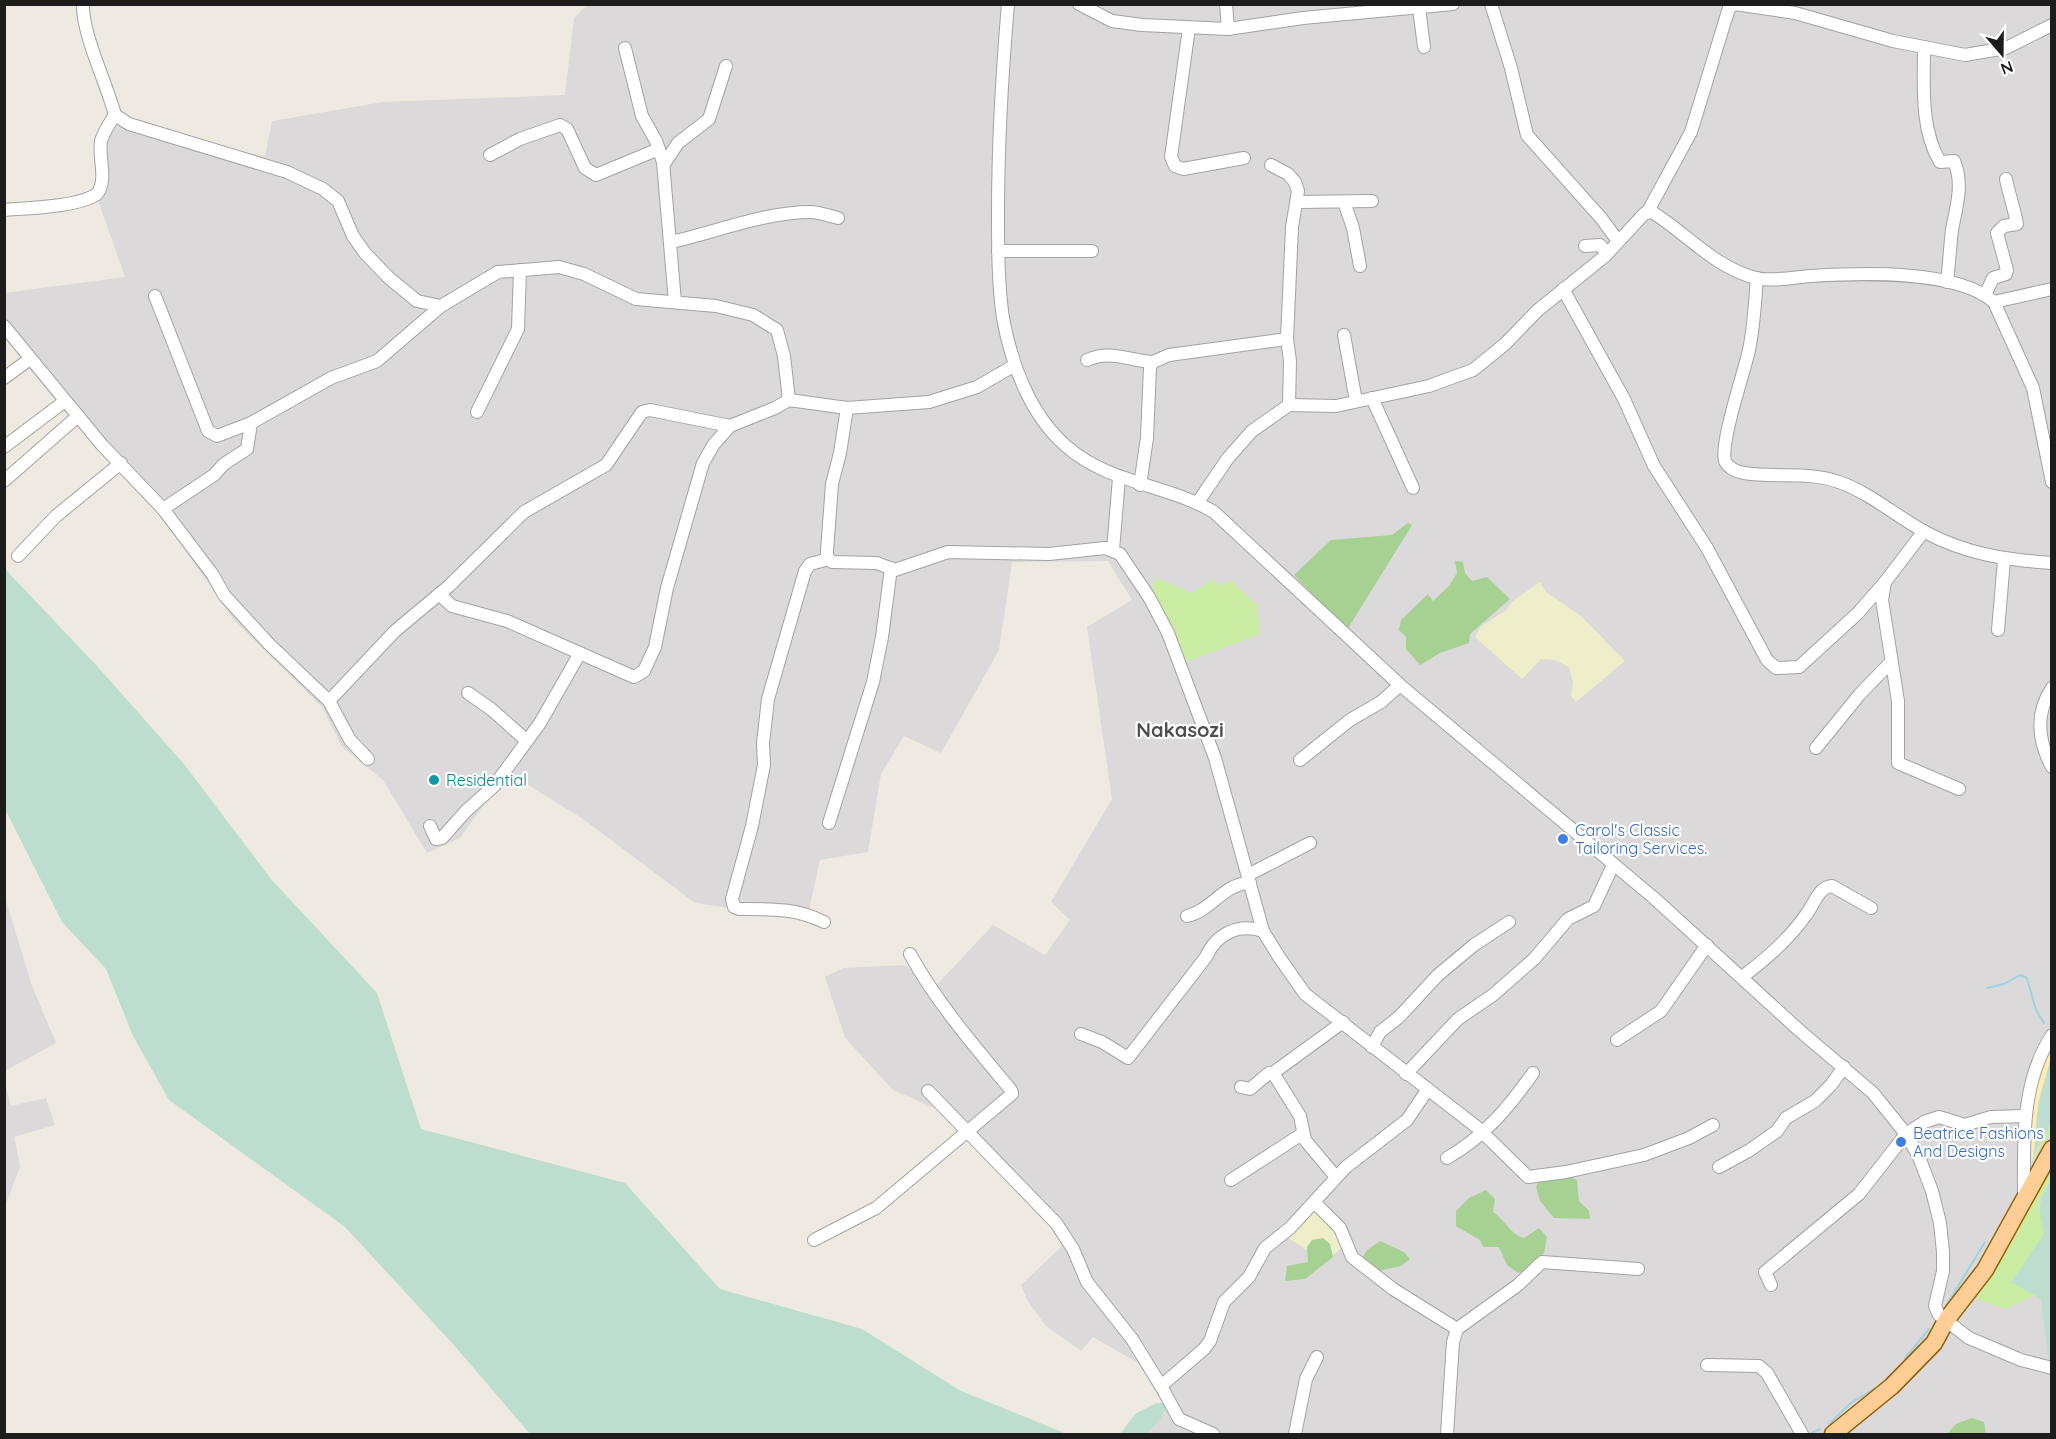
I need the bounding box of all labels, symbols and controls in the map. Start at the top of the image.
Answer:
north arrow [1972,24,2032,84]
text: N [1998,57,2016,80]
district label: Nakasozi [1136,717,1224,742]
place label: Residential [446,770,527,790]
marker: Residential [427,773,441,787]
place label: Carol's Classic Tailoring Services. [1575,820,1707,858]
marker: Carol's Classic Tailoring Services. [1556,832,1570,846]
place label: Beatrice Fashions And Designs [1913,1123,2044,1161]
marker: Beatrice Fashions And Designs [1894,1135,1908,1149]

